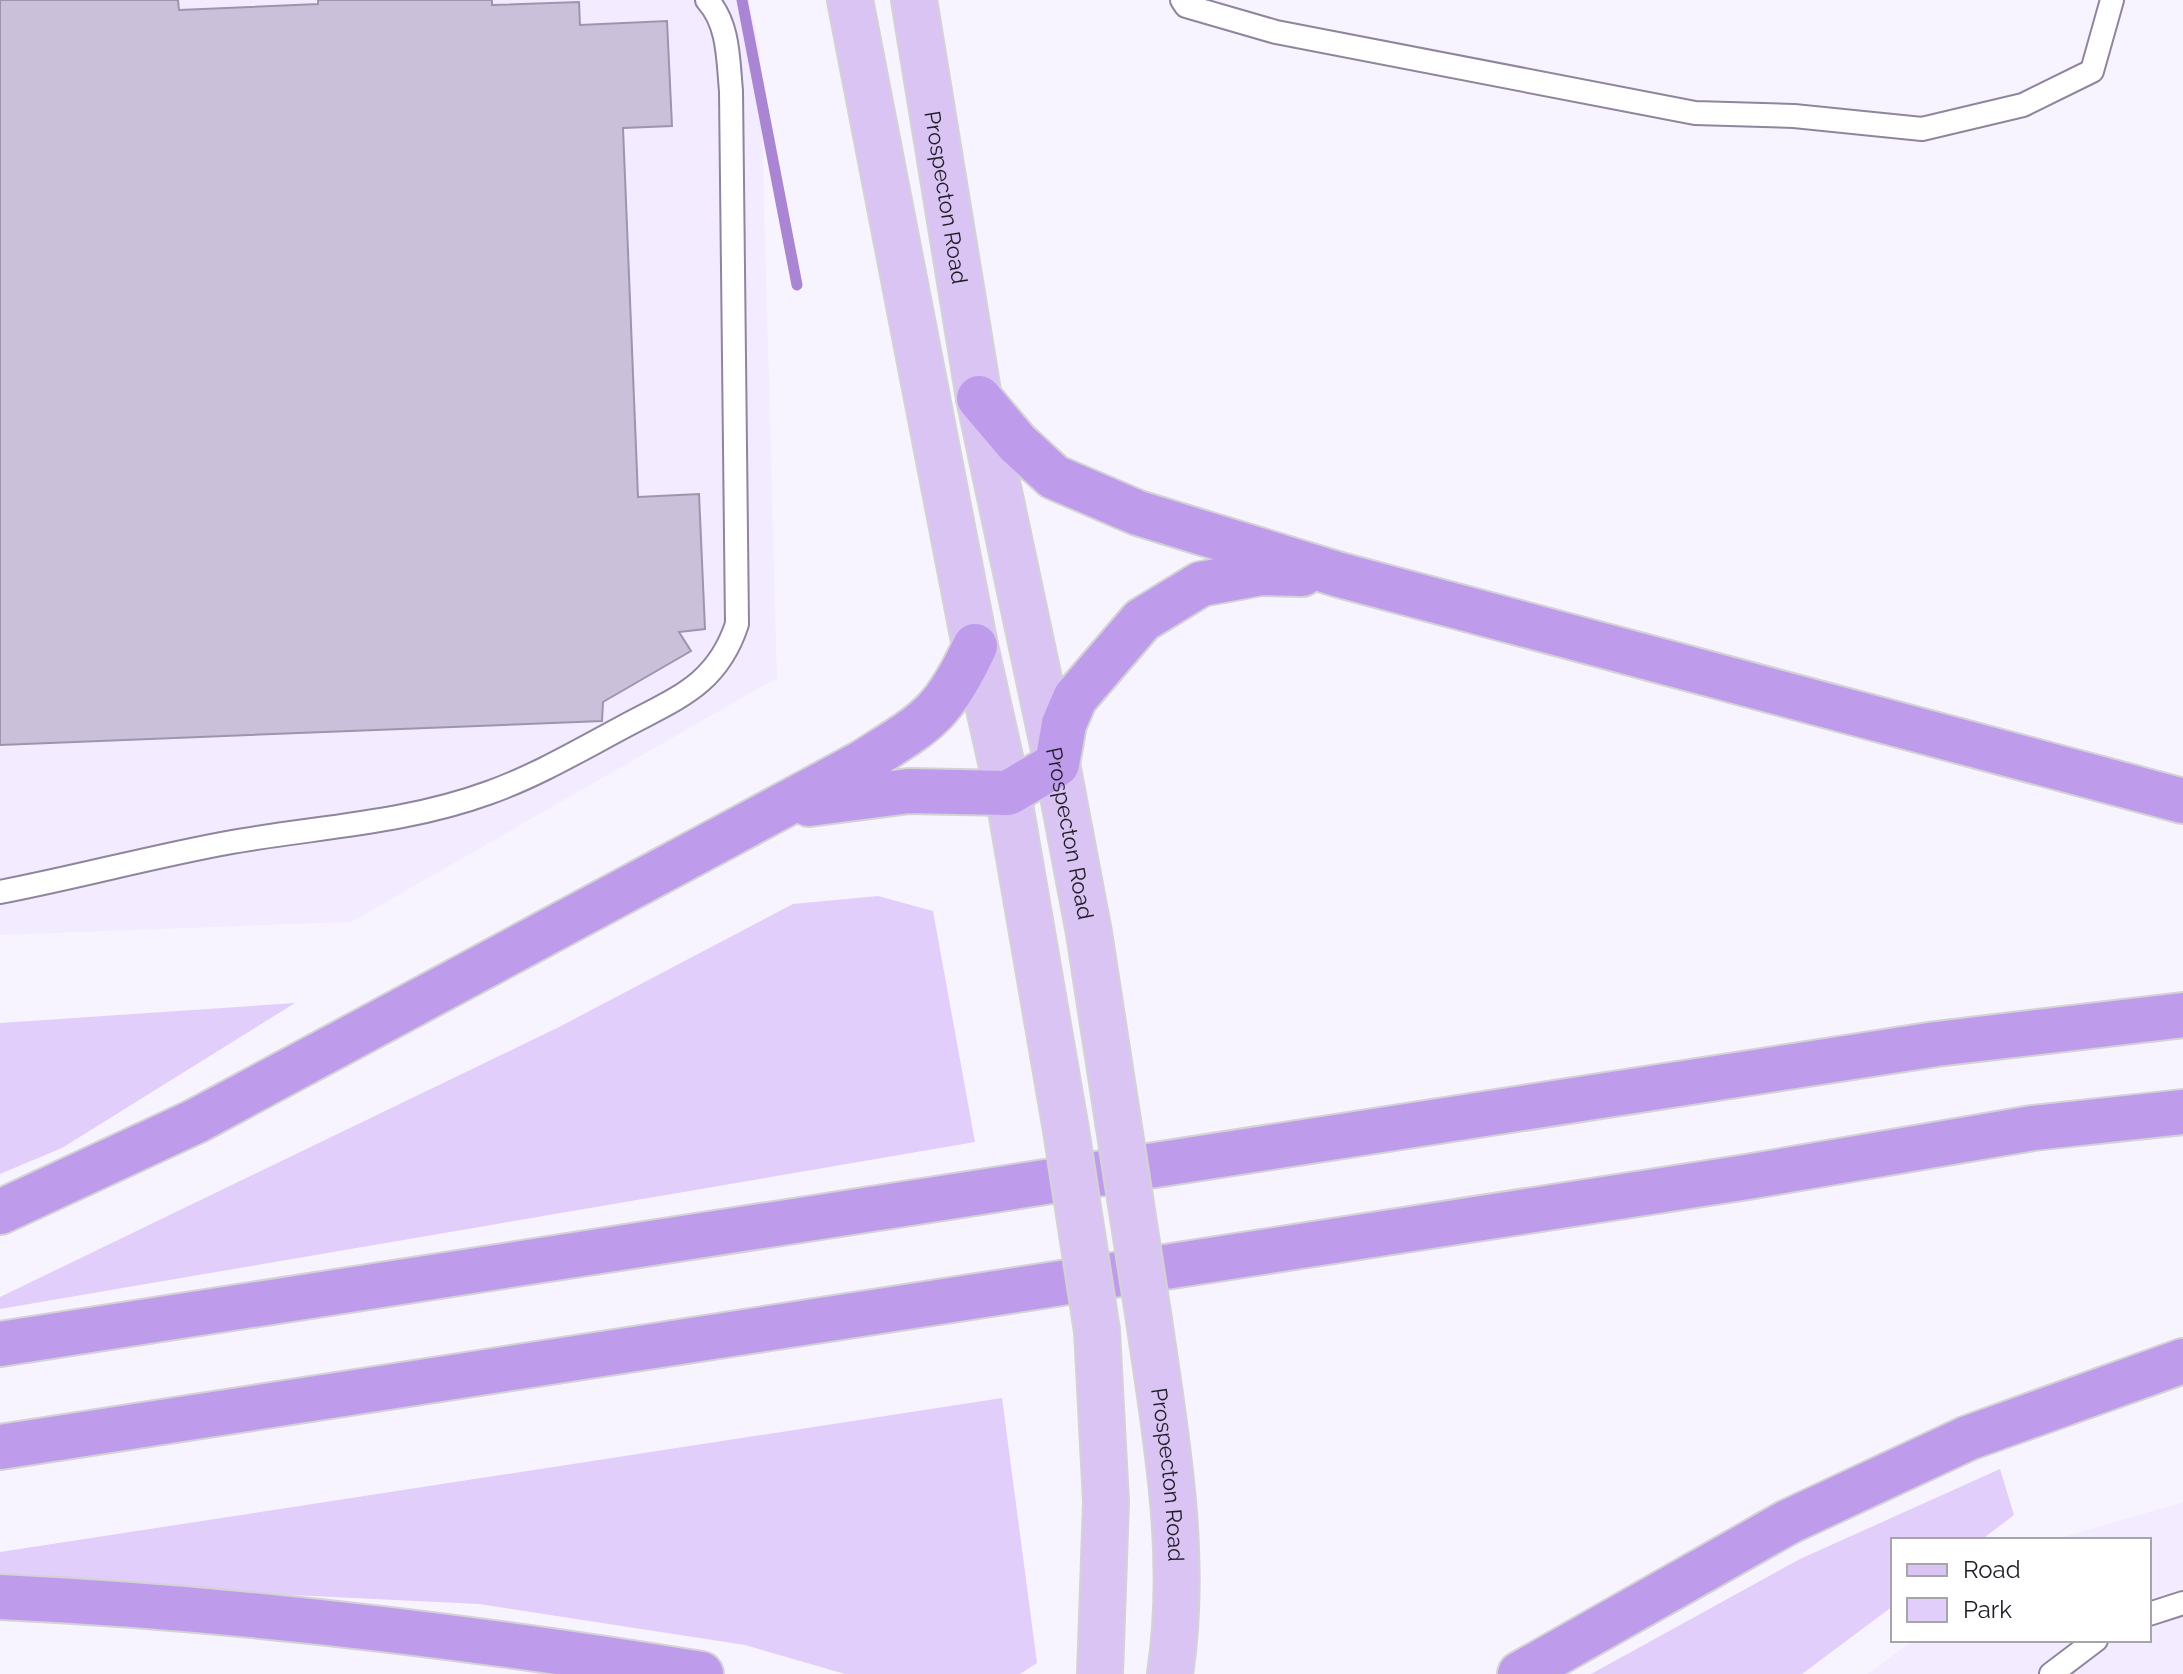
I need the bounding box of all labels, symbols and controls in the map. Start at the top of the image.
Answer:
street label: Prospecton Road [919,109,973,286]
street label: Prospecton Road [1041,745,1099,922]
street label: Prospecton Road [1146,1386,1190,1562]
legend [1891,1538,2151,1642]
text: Road [1963,1555,2021,1584]
text: Park [1963,1595,2012,1624]

